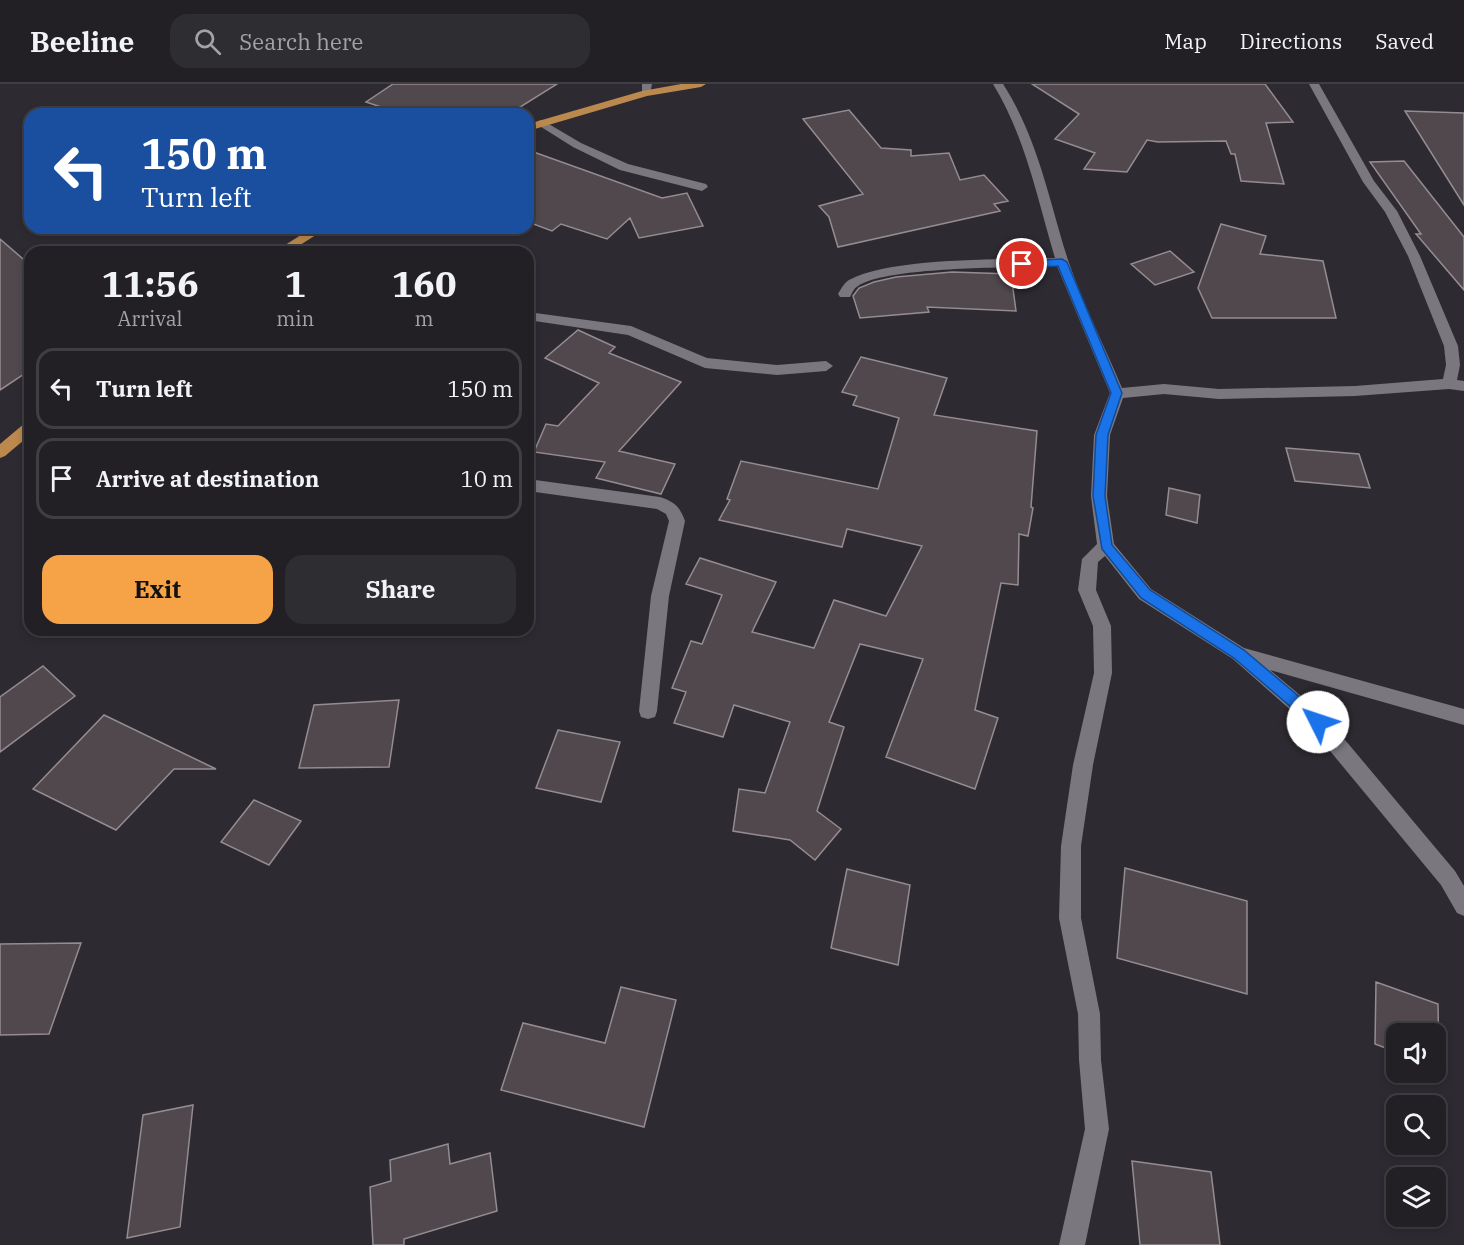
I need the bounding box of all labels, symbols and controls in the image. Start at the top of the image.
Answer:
search box [170,14,590,68]
text: Beeline [30,23,134,60]
icon: search [191,25,224,58]
text: Search here [239,27,363,56]
text: Map [1164,27,1207,55]
text: Directions [1240,27,1342,55]
text: Saved [1375,27,1434,55]
text: 150 m [141,126,267,181]
icon: left [42,132,120,210]
text: Turn left [141,179,252,214]
pin [996,238,1047,289]
icon: arrive [1005,247,1038,280]
text: 11:56 [101,260,199,307]
text: 1 [284,260,306,307]
text: 160 [392,260,457,307]
text: Arrival [118,305,183,332]
text: min [276,305,314,332]
text: m [415,305,434,332]
icon: left [45,372,78,405]
text: Turn left [96,374,192,403]
text: 150 m [447,374,513,403]
icon: arrive [45,462,78,495]
text: Arrive at destination [96,464,319,493]
text: 10 m [461,464,513,493]
button: Exit [42,555,273,624]
button: Share [285,555,516,624]
position arrow [1286,690,1350,754]
map controls [1386,1023,1446,1227]
button: sound [1386,1023,1446,1083]
button: search [1386,1095,1446,1155]
button: layers [1386,1167,1446,1227]

